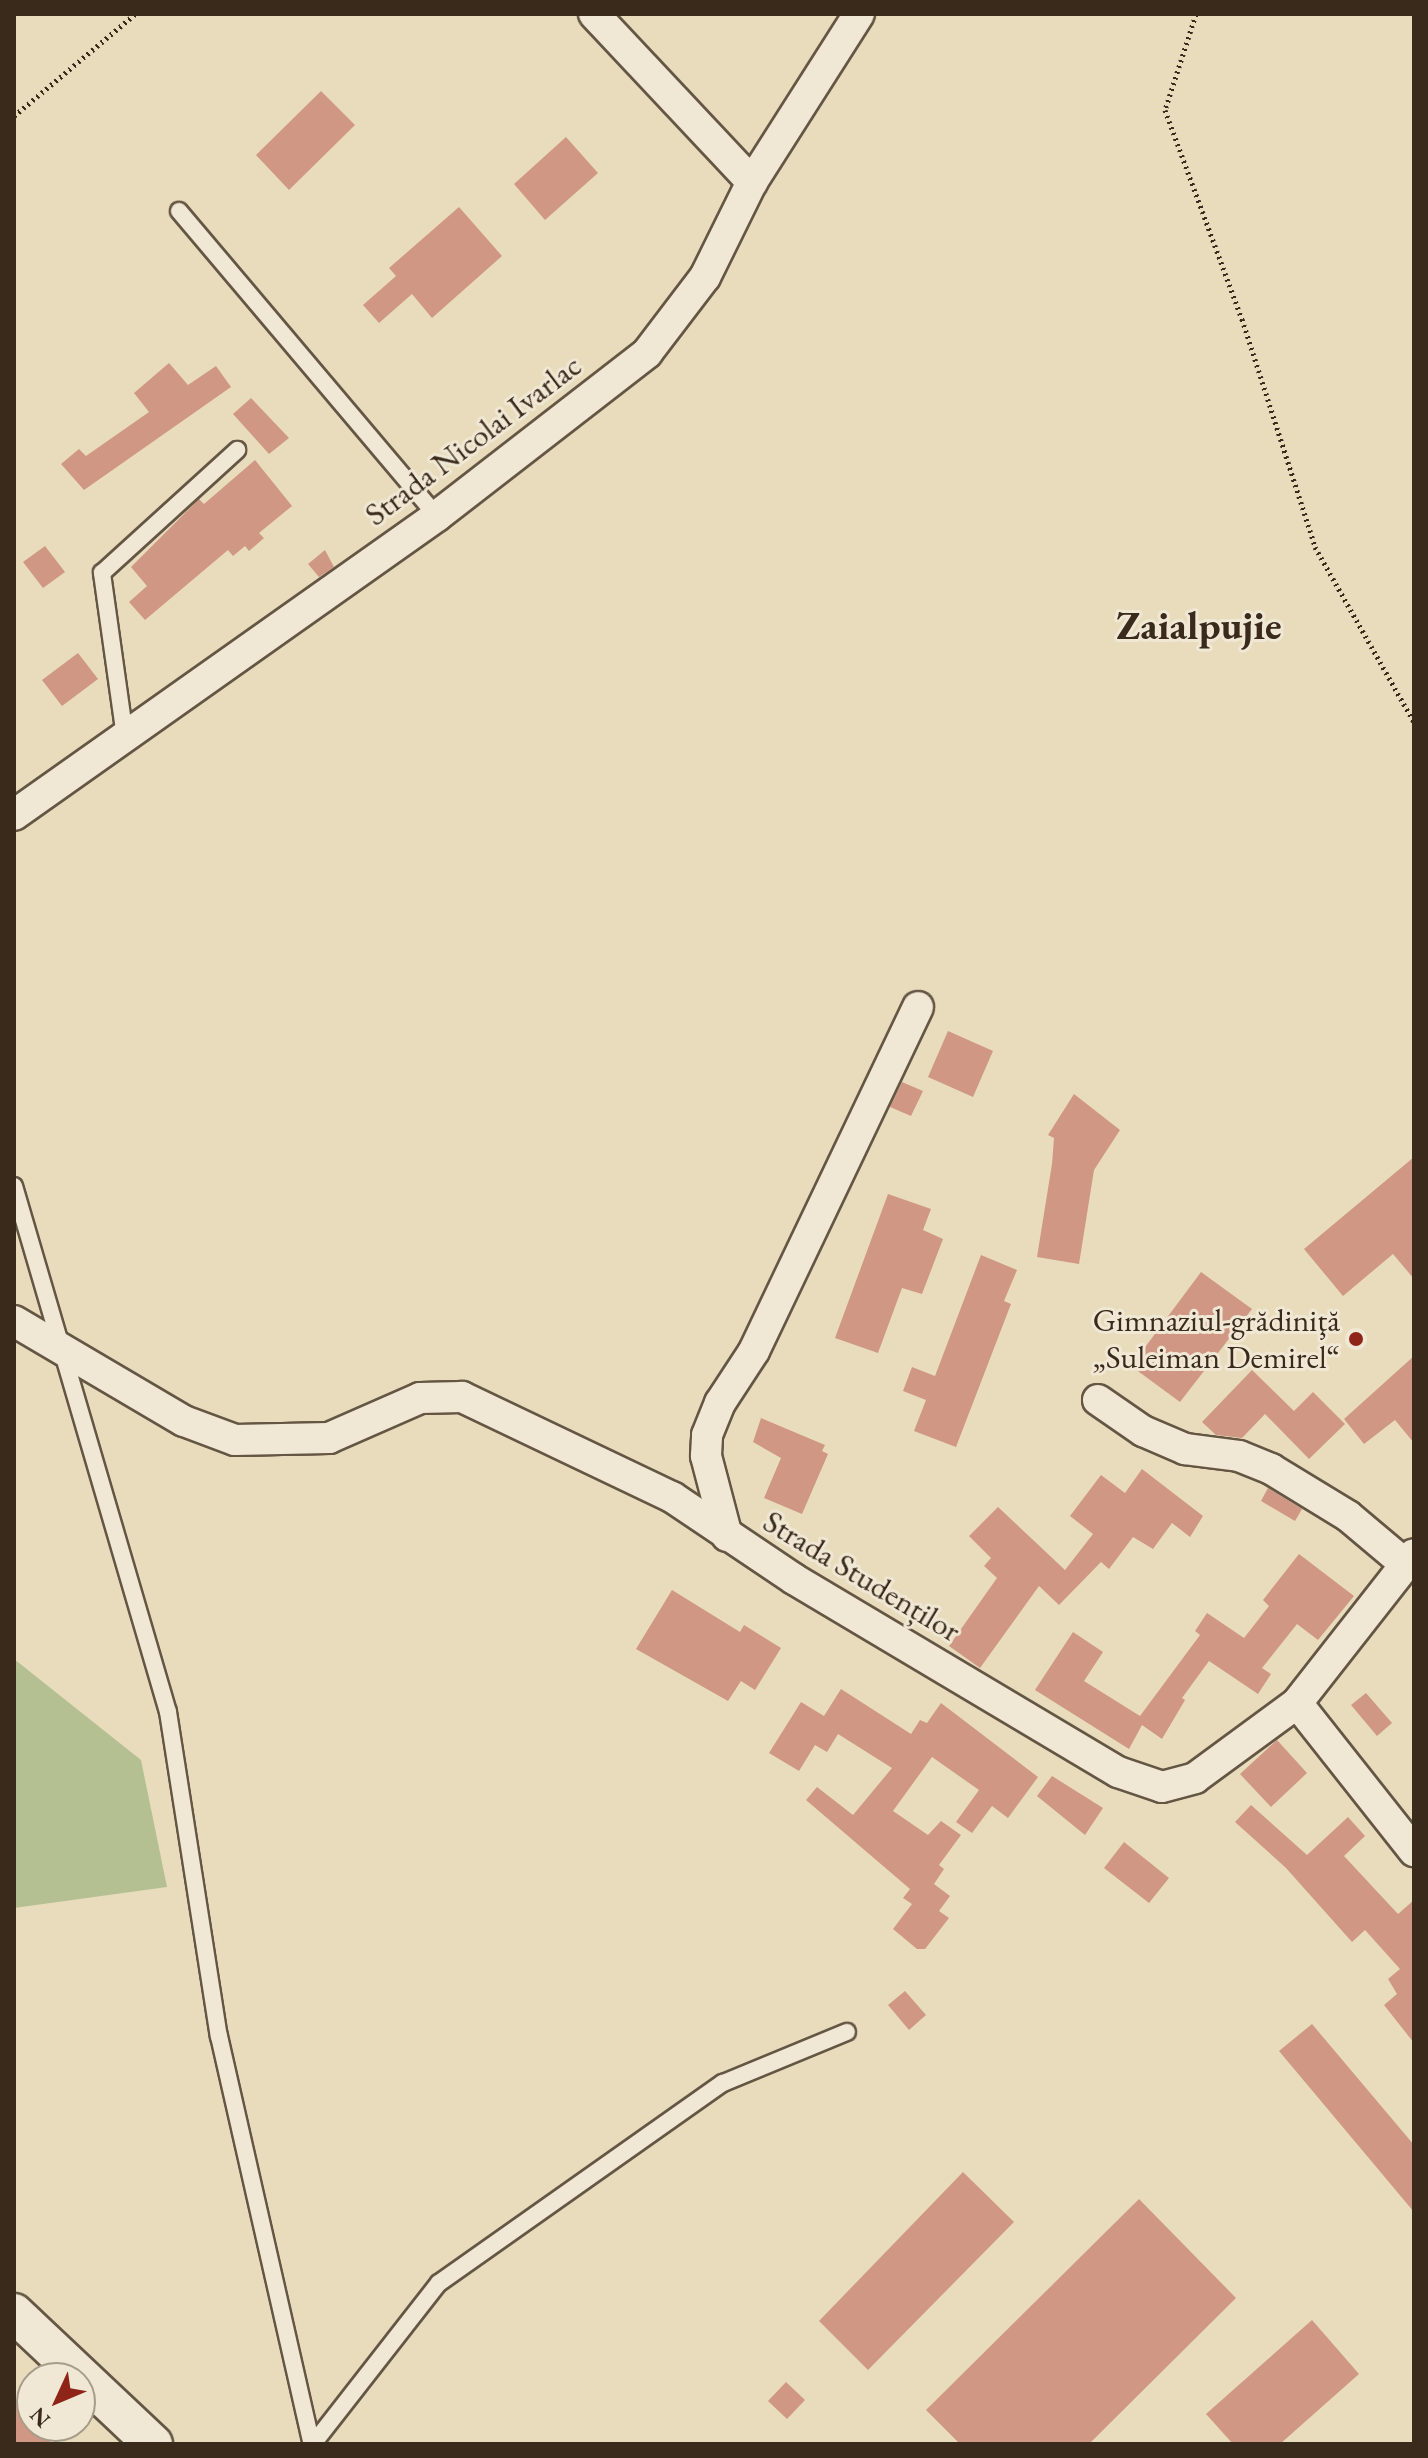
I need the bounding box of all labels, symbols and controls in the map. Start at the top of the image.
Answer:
street label: Strada Nicolai Ivarlac [357,346,589,534]
district label: Zaialpujie [1116,601,1282,649]
place label: Gimnaziul-grădiniţă „Suleiman Demirel“ [1092,1302,1340,1377]
marker: Gimnaziul-grădiniţă „Suleiman Demirel“ [1347,1330,1365,1348]
street label: Strada Studenților [756,1502,968,1650]
north arrow [16,2362,96,2442]
text: N [23,2401,56,2434]

